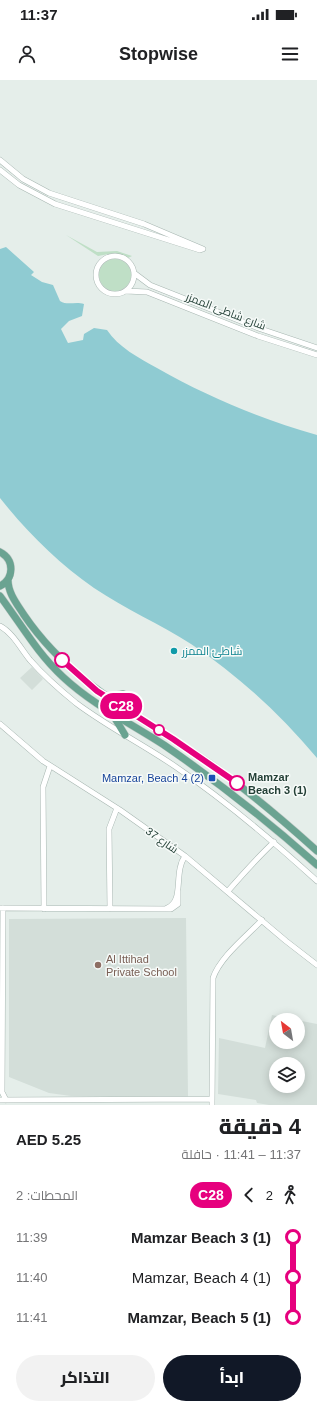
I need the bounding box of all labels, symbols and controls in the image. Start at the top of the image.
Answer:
text: 11:37 [20,6,58,23]
icon: person [16,43,38,65]
icon: menu [279,43,301,65]
text: Stopwise [119,44,198,64]
street label: شارع شاطئ الممزر [183,290,268,334]
place label: شاطئ الممزر [181,645,242,658]
marker: شاطئ الممزر [169,646,179,656]
unlabelled marker [54,652,70,668]
line badge: C28 [98,693,144,719]
text: C28 [108,698,134,714]
unlabelled marker [153,724,165,736]
place label: Mamzar Beach 3 (1) [248,771,307,796]
place label: Mamzar, Beach 4 (2) [102,772,204,784]
marker: Mamzar, Beach 4 (2) [207,773,217,783]
marker: Mamzar Beach 3 (1) [229,775,245,791]
street label: شارع 37 [142,825,180,857]
place label: Al Ittihad Private School [106,953,177,978]
marker: Al Ittihad Private School [93,960,103,970]
north arrow [269,1013,305,1049]
map controls [269,1013,305,1093]
button: layers [269,1057,305,1093]
text: 4 دقيقة [219,1114,301,1139]
text: AED 5.25 [16,1131,81,1148]
text: 11:37 – 11:41 · حافلة [181,1147,301,1162]
icon: back [238,1184,260,1206]
icon: walk [279,1184,301,1206]
text: C28 [198,1187,224,1203]
text: المحطات: 2 [16,1188,78,1203]
text: 2 [266,1188,273,1203]
text: Mamzar Beach 3 (1) [131,1229,271,1246]
text: 11:39 [16,1230,48,1245]
text: Mamzar, Beach 4 (1) [132,1269,271,1286]
text: 11:40 [16,1270,48,1285]
text: Mamzar, Beach 5 (1) [128,1309,271,1326]
text: 11:41 [16,1310,48,1325]
button: التذاكر [16,1355,155,1401]
button: ابدأ [163,1355,301,1401]

